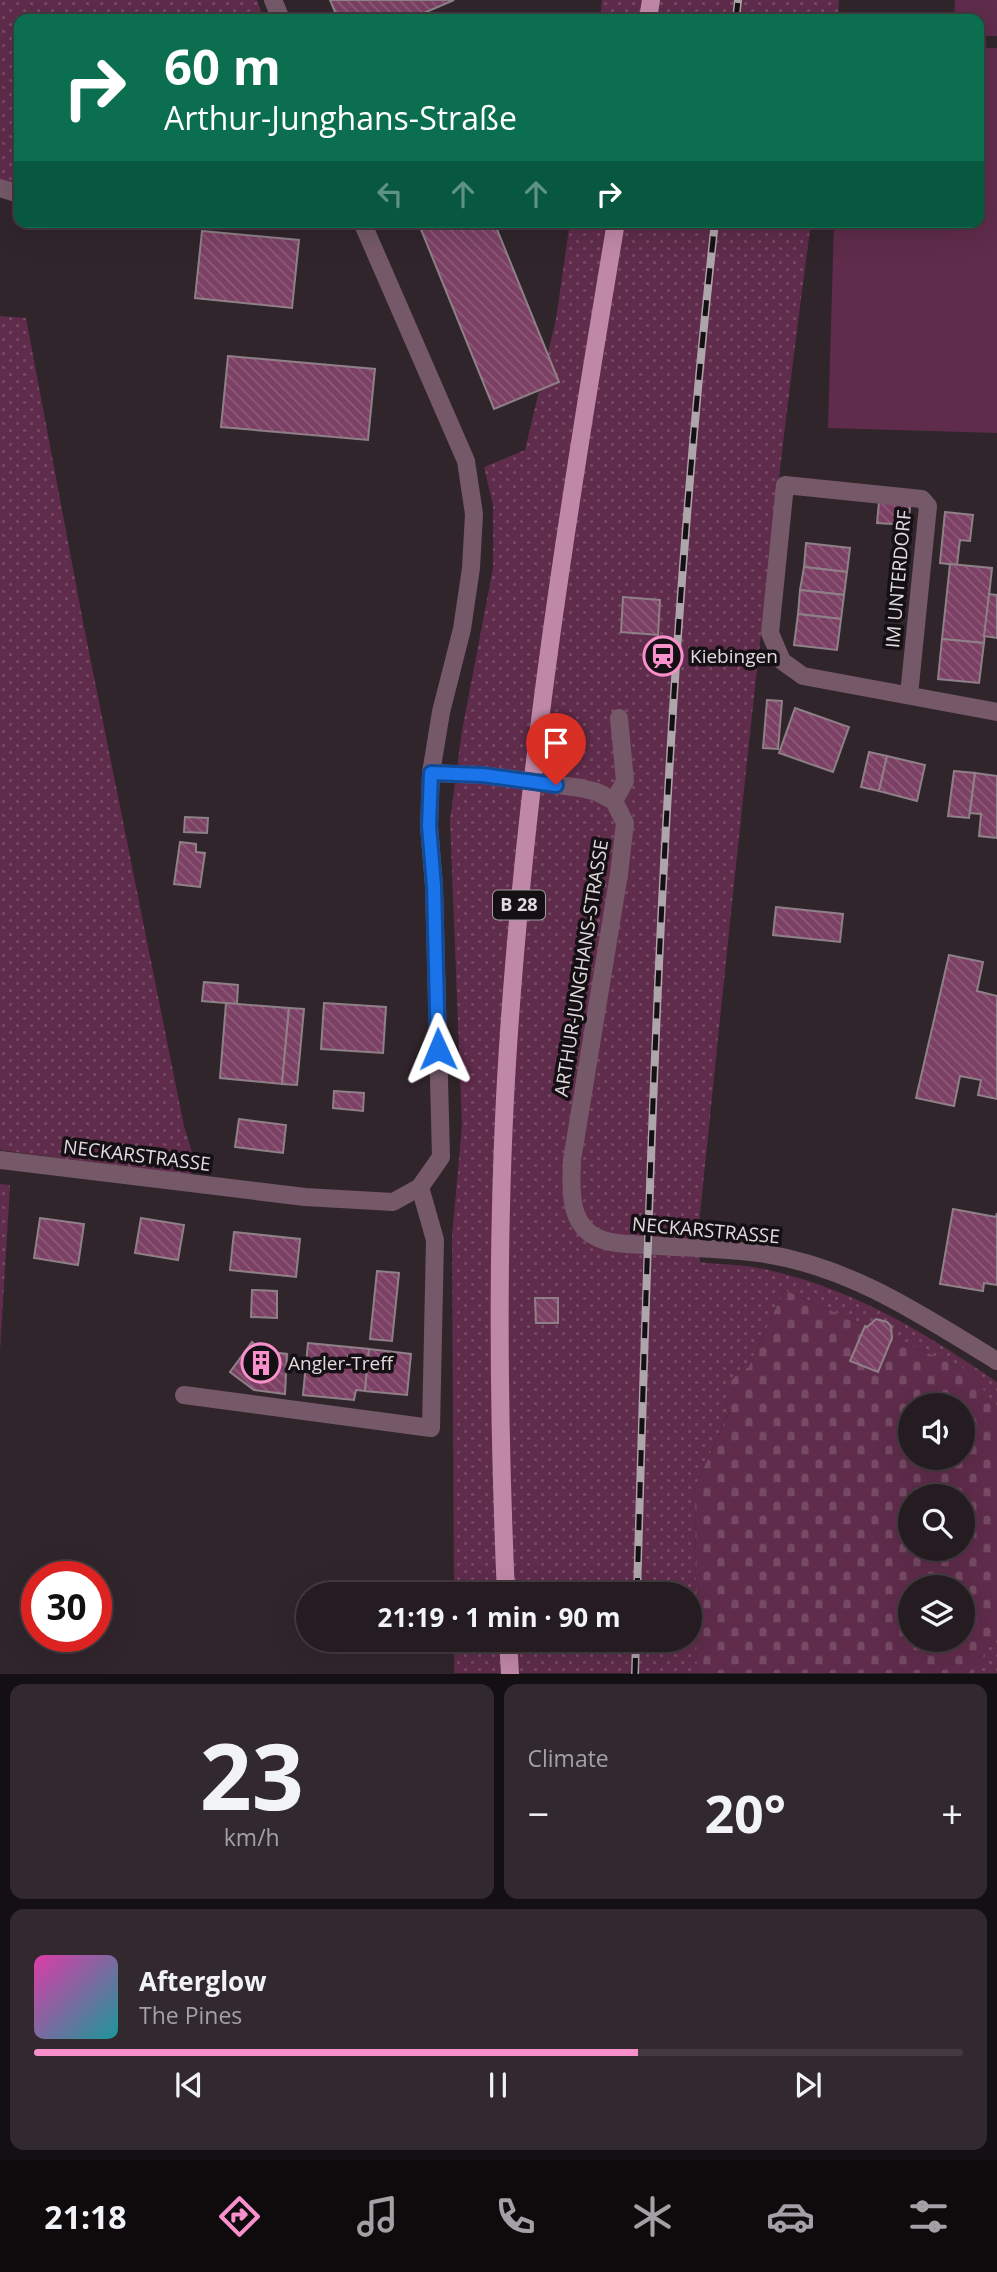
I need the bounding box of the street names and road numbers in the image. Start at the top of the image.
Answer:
street label: IM UNTERDORF [879,509,917,649]
street label: ARTHUR-JUNGHANS-STRASSE [548,838,614,1098]
road number: B 28 [493,890,545,920]
street label: NECKARSTRASSE [62,1133,212,1177]
street label: NECKARSTRASSE [631,1211,781,1249]

